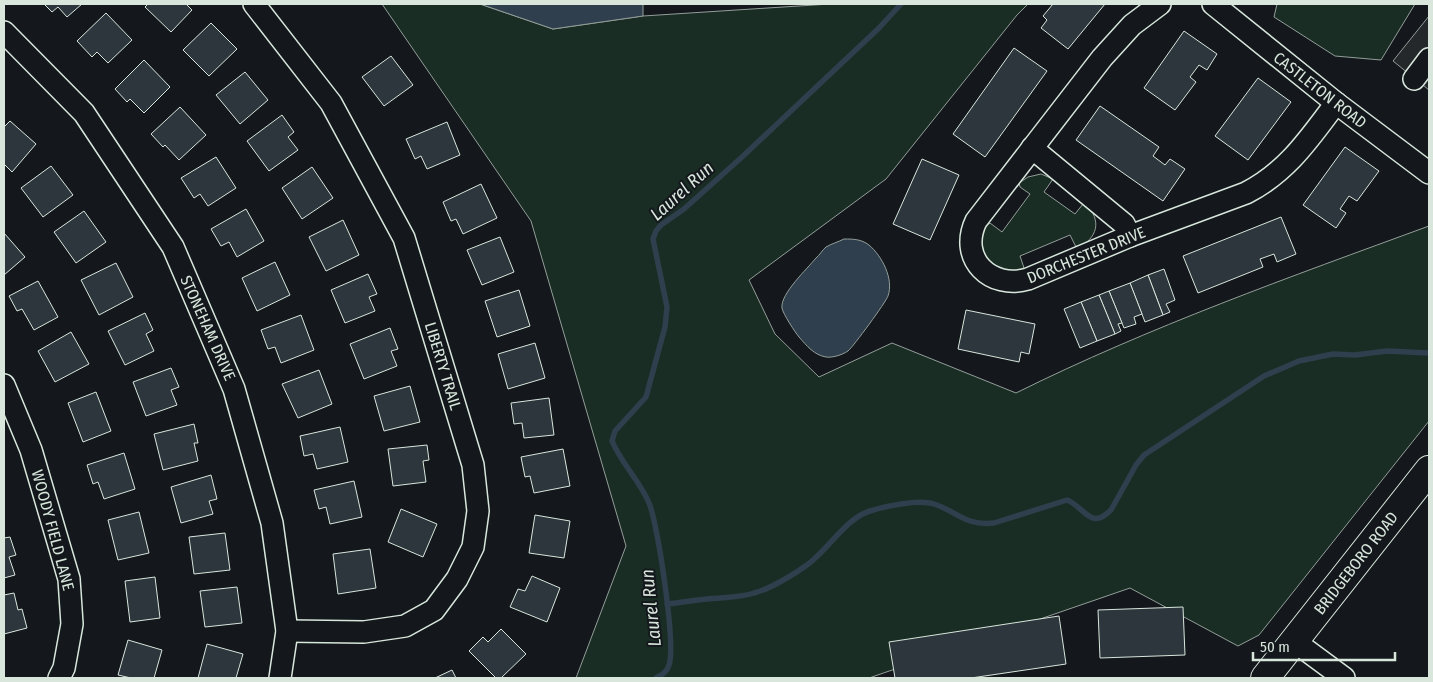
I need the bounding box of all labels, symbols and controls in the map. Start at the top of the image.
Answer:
street label: CASTLETON ROAD [1270,48,1370,132]
water label: Laurel Run [646,157,718,225]
street label: DORCHESTER DRIVE [1024,223,1148,287]
street label: STONEHAM DRIVE [176,273,240,383]
street label: LIBERTY TRAIL [421,320,465,412]
street label: WOODY FIELD LANE [28,468,78,592]
street label: BRIDGEBORO ROAD [1310,508,1402,618]
water label: Laurel Run [636,568,666,648]
scale bar [1253,630,1396,662]
text: 50 m [1260,638,1290,656]

